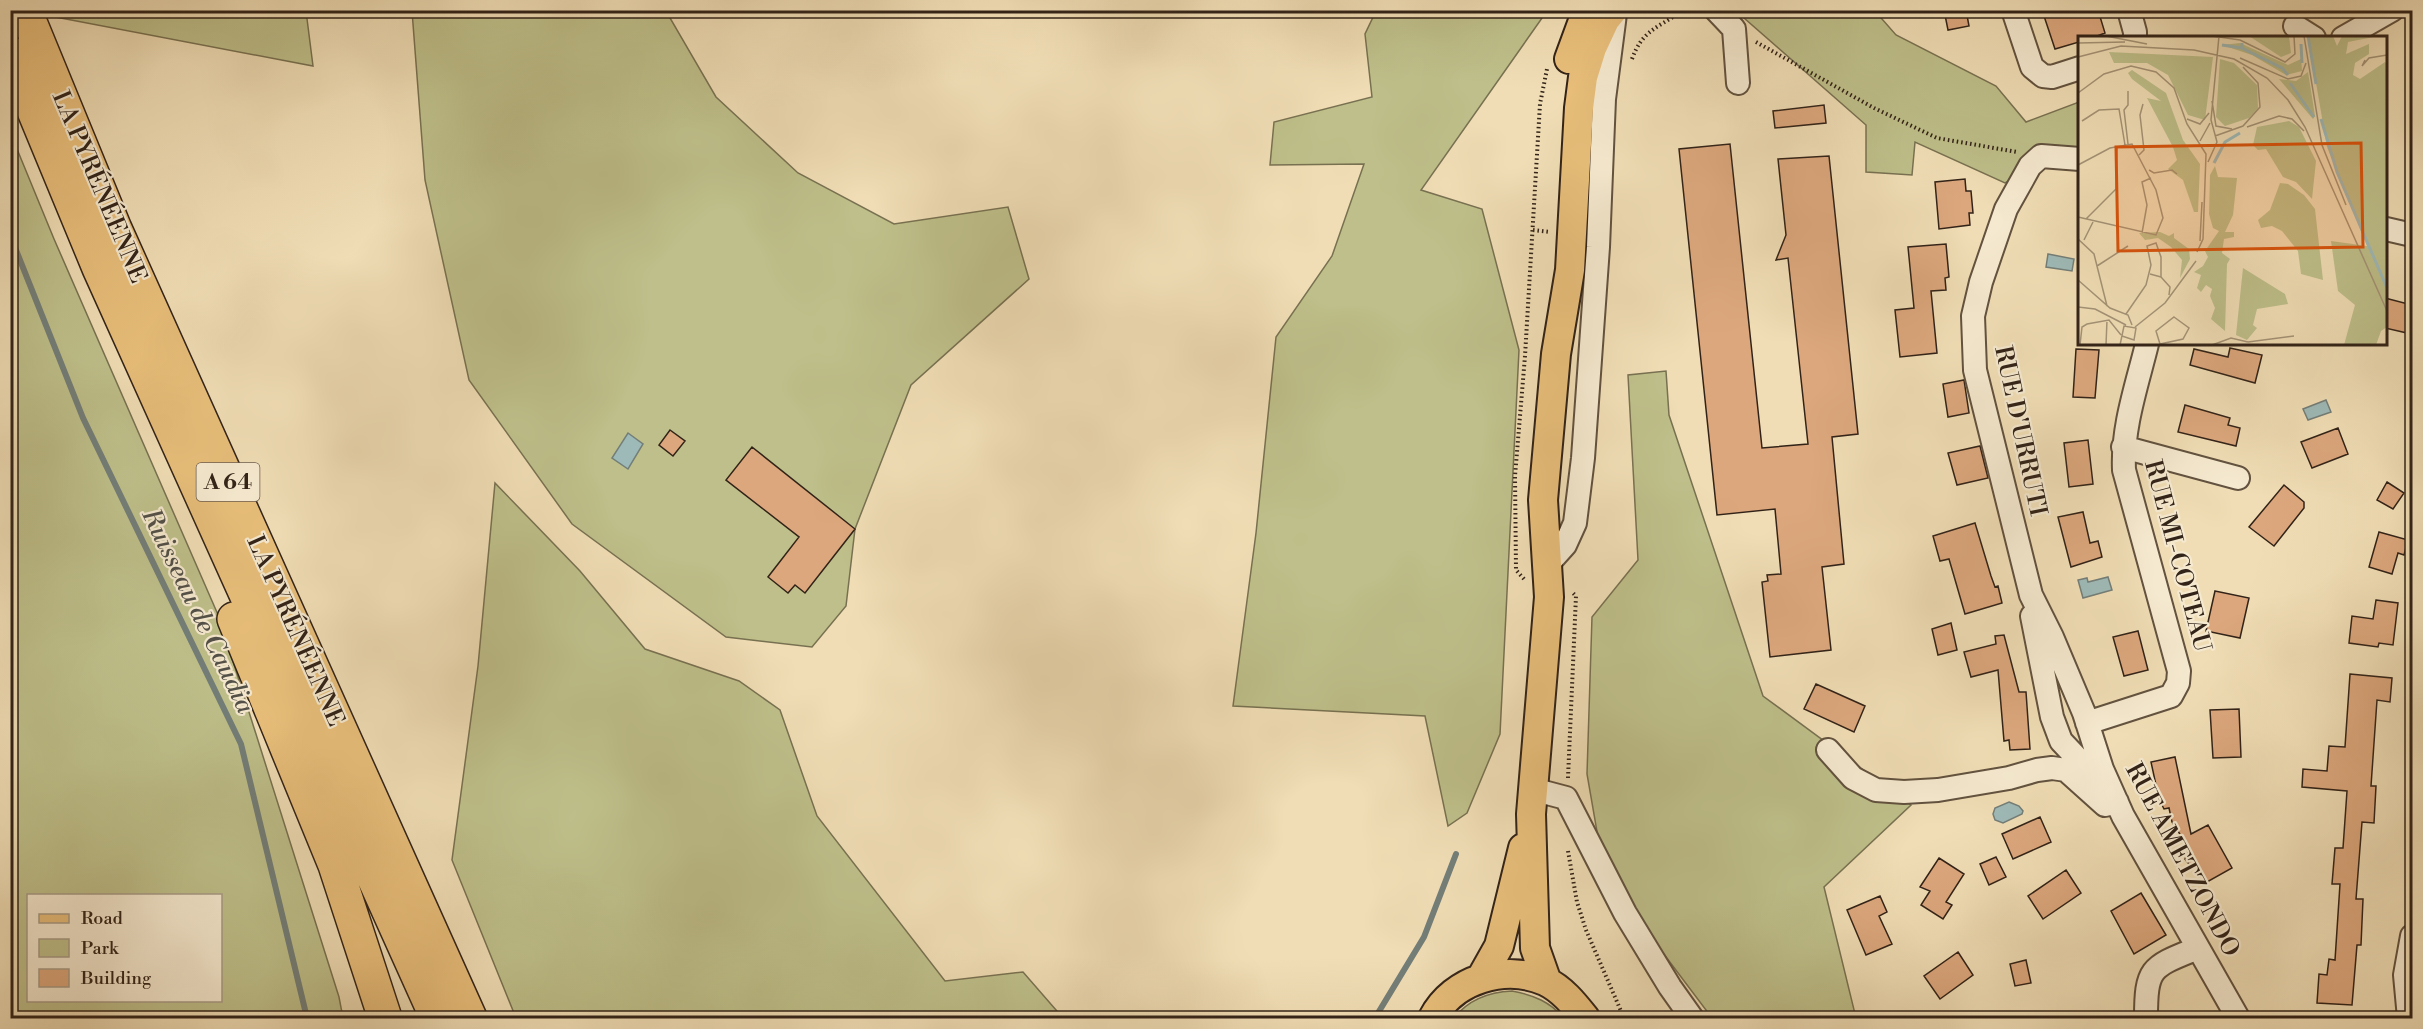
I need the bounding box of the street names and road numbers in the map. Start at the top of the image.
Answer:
street label: LA PYRÉNÉENNE [45,86,154,288]
street label: RUE D'URRUTI [1987,343,2053,519]
street label: RUE MI-COTEAU [2137,457,2217,655]
road number: A 64 [196,463,260,501]
street label: LA PYRÉNÉENNE [239,530,352,731]
street label: RUE AMETZONDO [2118,758,2246,962]

